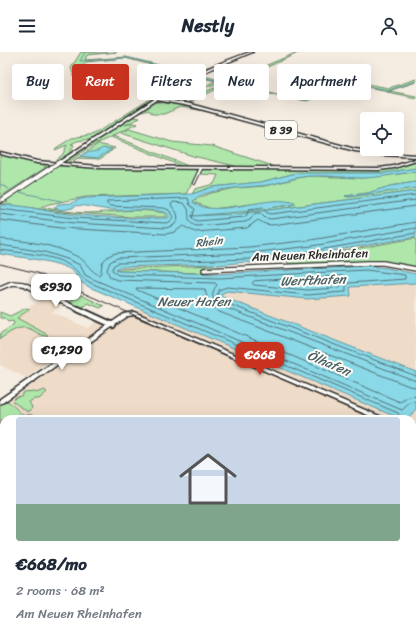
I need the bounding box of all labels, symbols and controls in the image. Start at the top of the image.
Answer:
text: Nestly [182,10,234,42]
icon: menu [16,15,38,37]
icon: person [378,15,400,37]
chip: Buy [12,64,64,100]
chip: Rent [72,64,129,100]
chip: Filters [137,64,206,100]
chip: New [214,64,269,100]
chip: Apartment [277,64,371,100]
map controls [360,112,404,156]
button: locate [360,112,404,156]
road number: B 39 [265,121,297,139]
water label: Rhein [194,231,225,253]
street label: Am Neuen Rheinhafen [251,242,369,268]
water label: Werfthafen [280,267,348,293]
pin: €930 [32,274,80,308]
text: €930 [40,275,72,298]
water label: Neuer Hafen [158,290,232,313]
pin: €1,290 [29,337,95,371]
text: €1,290 [41,338,83,361]
pin: €668 [236,342,284,376]
text: €668 [244,343,276,366]
water label: Ölhafen [304,344,356,383]
icon: home [172,443,244,515]
text: €668/mo [16,549,87,579]
text: 2 rooms · 68 m² [16,579,105,602]
text: Am Neuen Rheinhafen [16,602,142,625]

